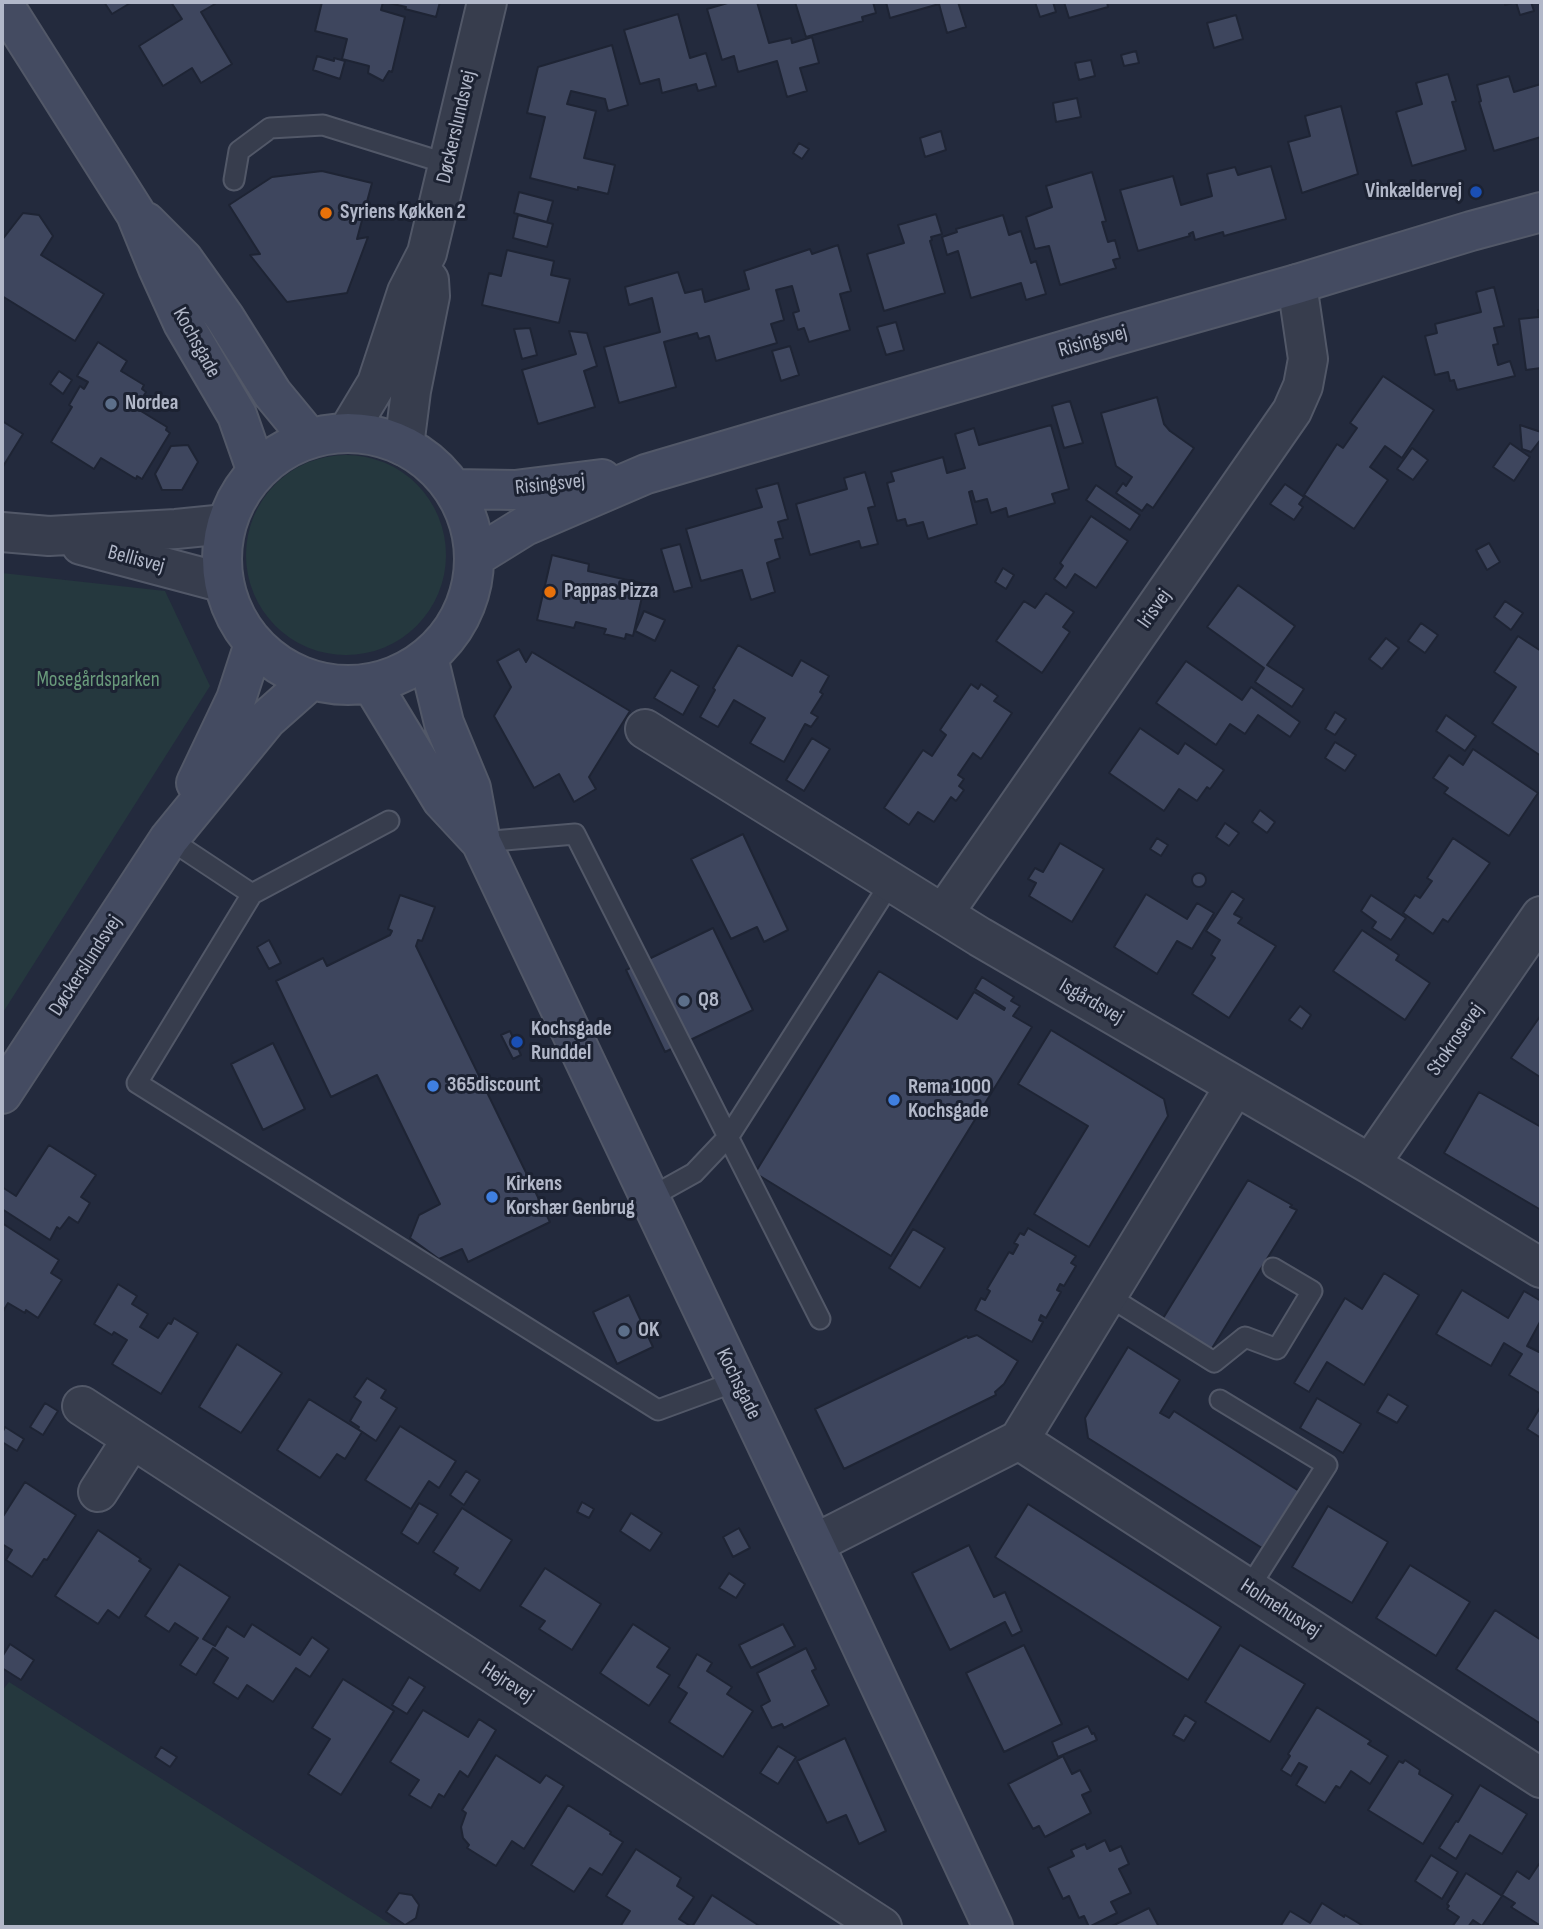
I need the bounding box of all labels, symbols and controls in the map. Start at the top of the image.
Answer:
street label: Døckerslundsvej [432,68,482,186]
place label: Vinkældervej [1365,179,1462,205]
marker: Vinkældervej [1468,184,1484,200]
place label: Syriens Køkken 2 [340,200,466,226]
marker: Syriens Køkken 2 [318,205,334,221]
street label: Kochsgade [167,304,225,382]
street label: Risingsvej [1056,320,1130,364]
place label: Nordea [125,391,178,417]
marker: Nordea [103,396,119,412]
street label: Risingsvej [514,469,586,501]
street label: Bellisvej [105,540,167,580]
place label: Pappas Pizza [564,579,658,605]
marker: Pappas Pizza [542,584,558,600]
street label: Irisvej [1133,585,1177,633]
park label: Mosegårdsparken [36,668,160,694]
street label: Døckerslundsvej [44,911,128,1021]
street label: Isgårdsvej [1054,974,1128,1030]
place label: Q8 [698,988,719,1014]
marker: Q8 [676,993,692,1009]
street label: Stokrosevej [1422,999,1490,1081]
place label: Kochsgade Runddel [531,1017,612,1067]
marker: Kochsgade Runddel [509,1034,525,1050]
place label: 365discount [447,1073,541,1099]
place label: Rema 1000 Kochsgade [908,1075,991,1125]
marker: 365discount [425,1078,441,1094]
marker: Rema 1000 Kochsgade [886,1092,902,1108]
place label: Kirkens Korshær Genbrug [506,1172,635,1222]
marker: Kirkens Korshær Genbrug [484,1189,500,1205]
place label: OK [638,1318,659,1344]
marker: OK [616,1323,632,1339]
street label: Kochsgade [710,1344,766,1424]
street label: Holmehusvej [1235,1574,1325,1644]
street label: Hejrevej [476,1657,538,1709]

